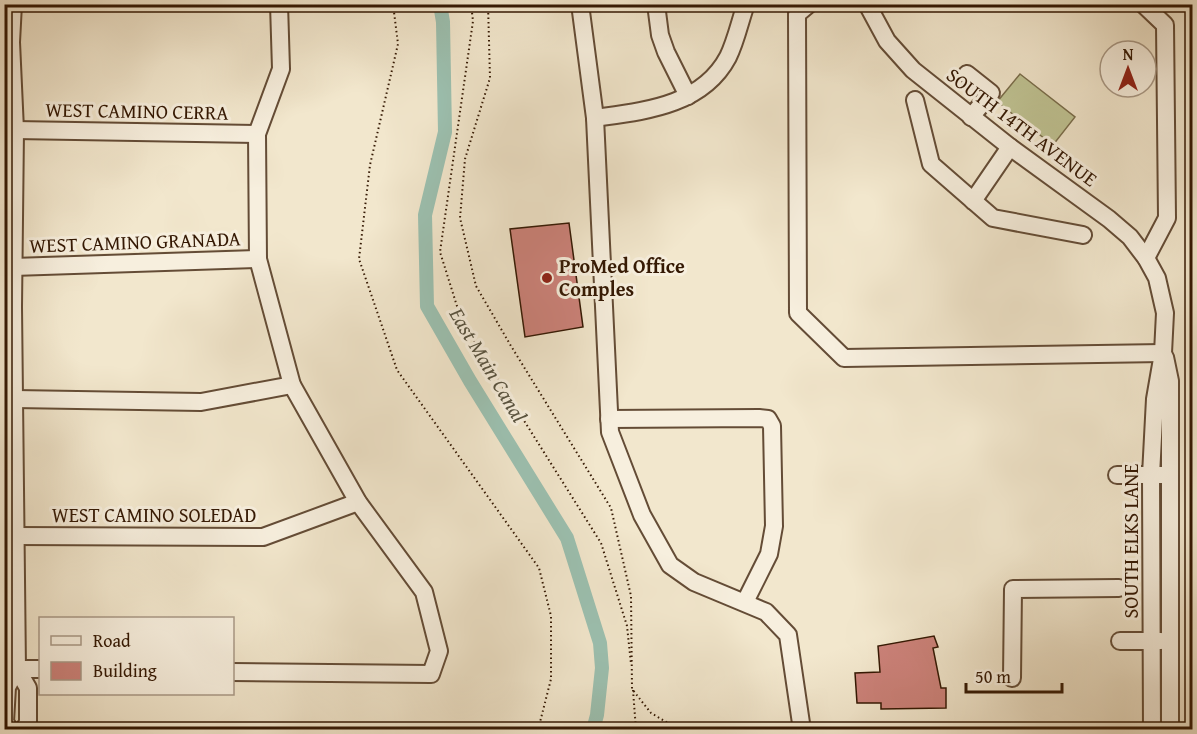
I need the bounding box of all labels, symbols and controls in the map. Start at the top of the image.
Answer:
north arrow [1098,39,1158,99]
text: N [1123,42,1134,66]
street label: SOUTH 14TH AVENUE [941,60,1104,193]
street label: WEST CAMINO CERRA [45,94,229,127]
street label: WEST CAMINO GRANADA [29,223,241,260]
place label: ProMed Office Comples [559,251,685,303]
marker: ProMed Office Comples [540,271,554,285]
water label: East Main Canal [441,301,535,428]
street label: SOUTH ELKS LANE [1116,464,1145,618]
street label: WEST CAMINO SOLEDAD [52,500,256,529]
legend [39,617,234,695]
text: Road [93,627,131,654]
scale bar [966,656,1062,694]
text: Building [93,657,157,684]
text: 50 m [975,663,1011,690]

